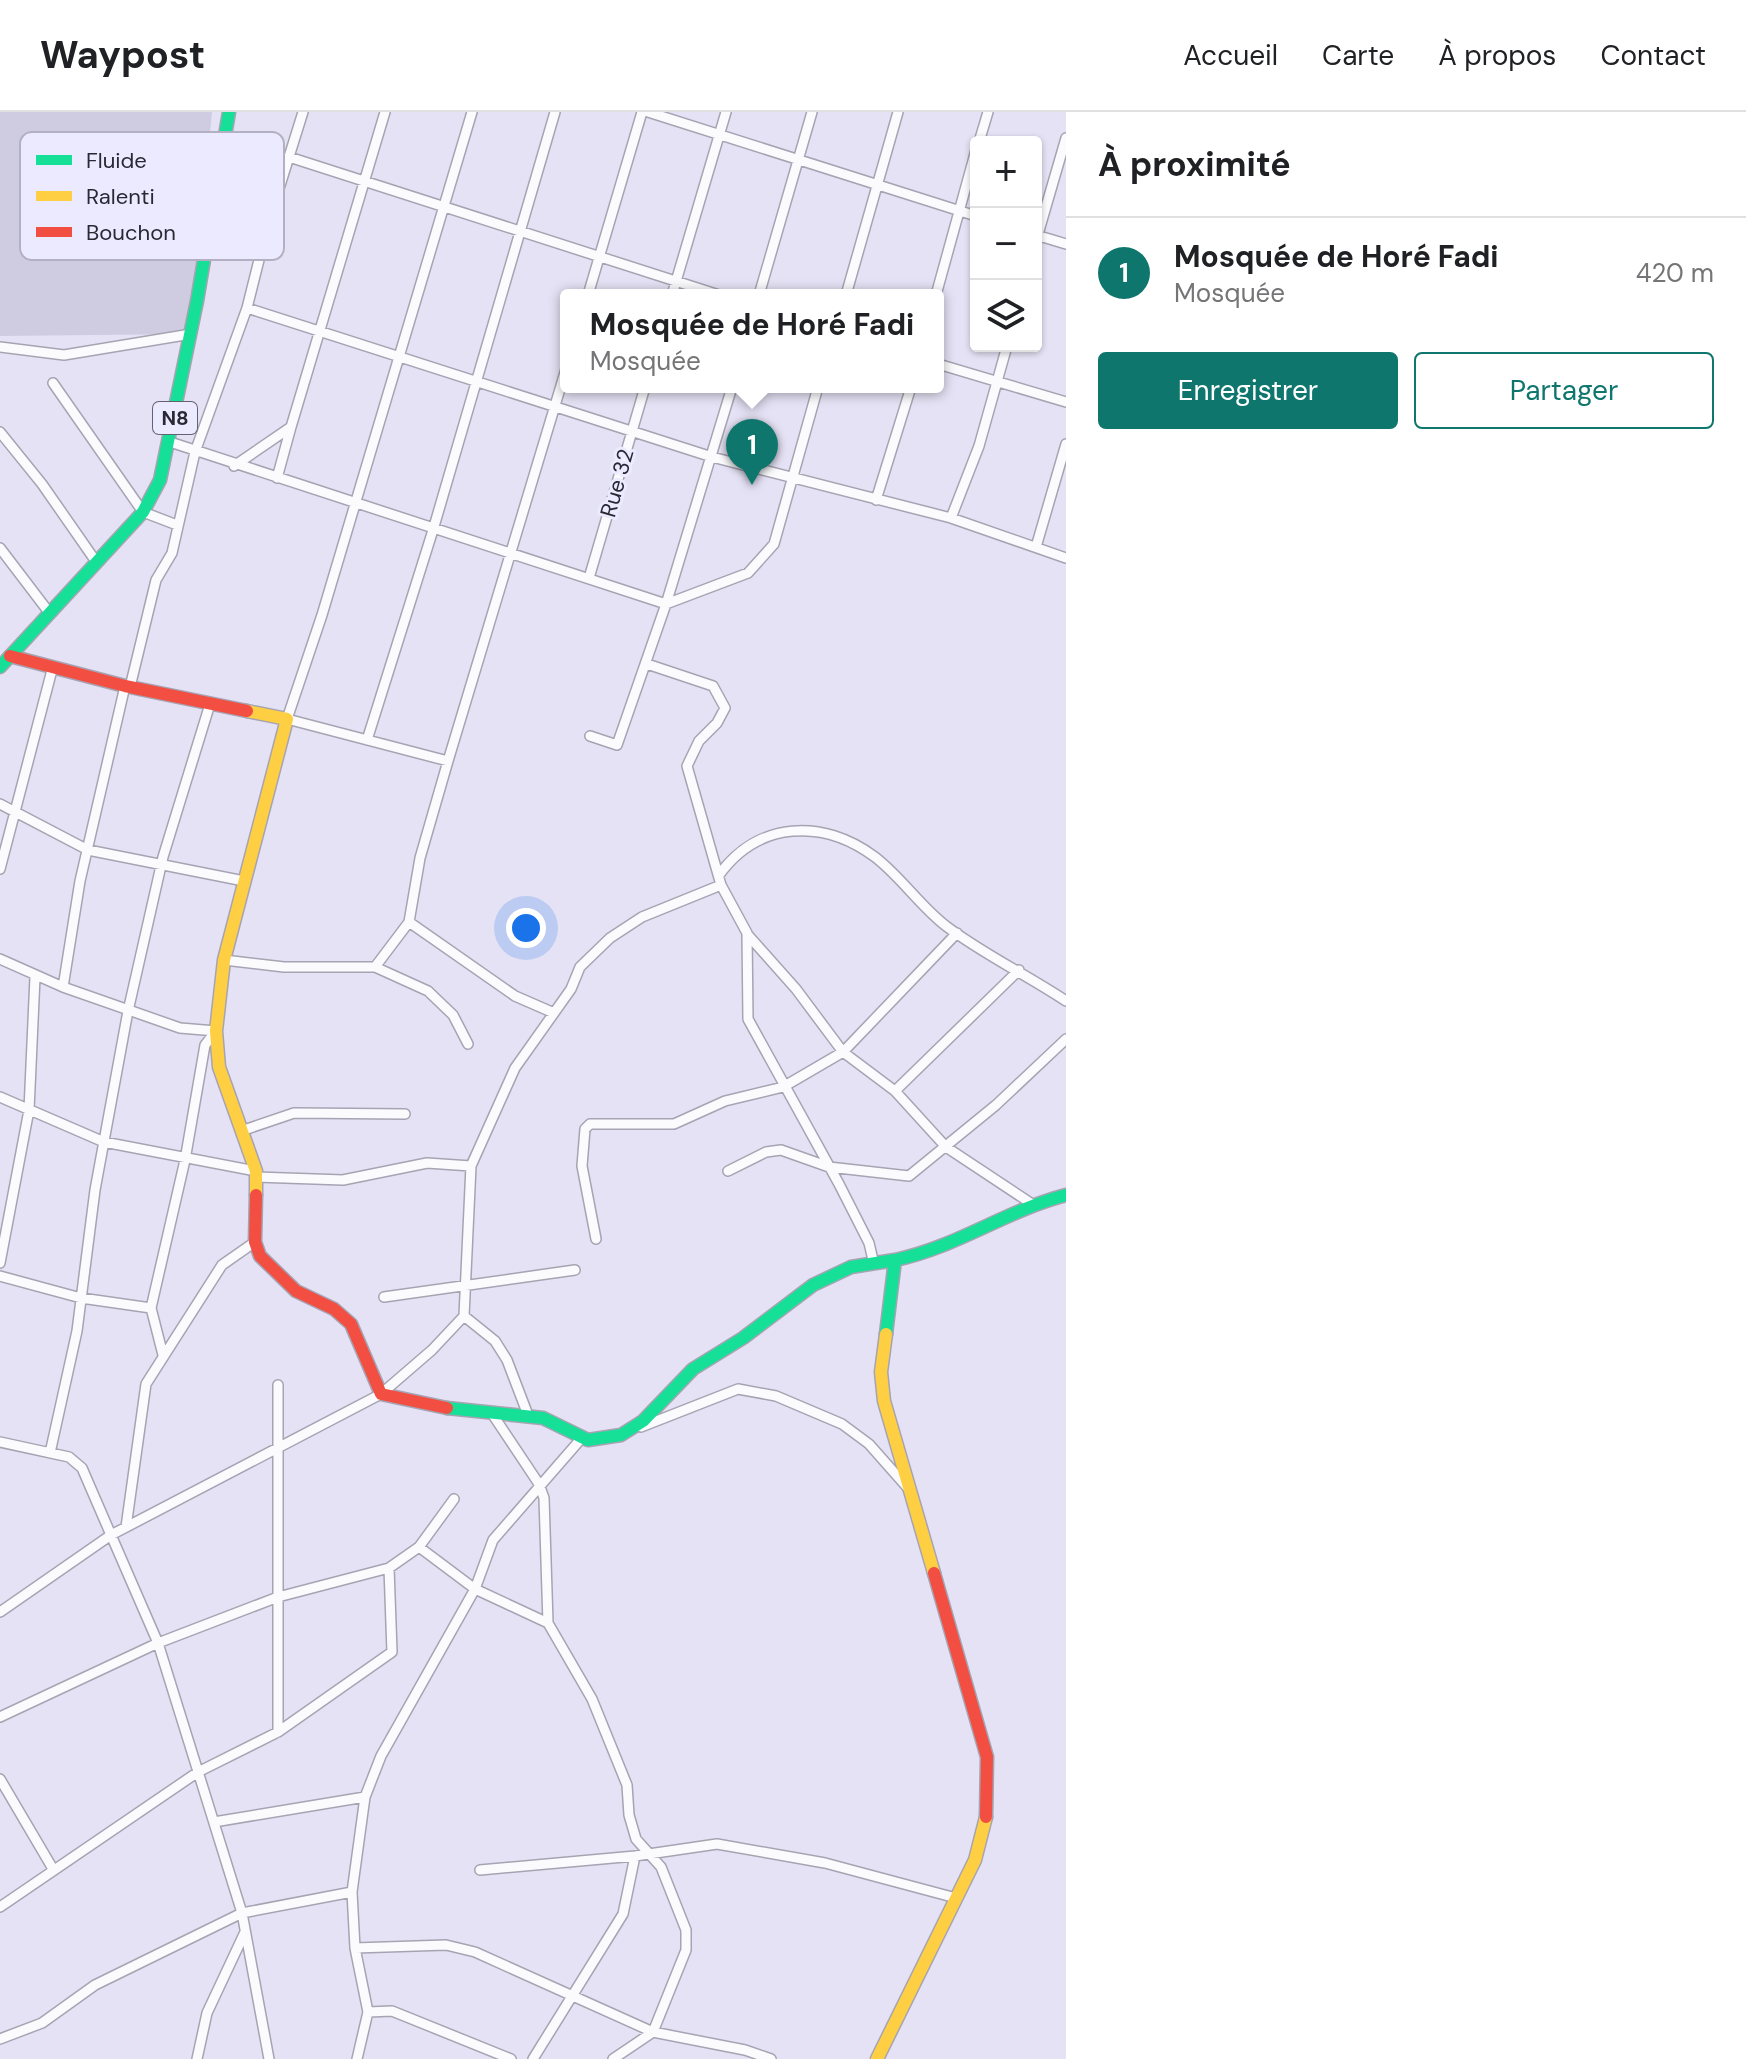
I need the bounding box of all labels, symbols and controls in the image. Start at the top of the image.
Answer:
text: Waypost [40,30,205,80]
text: Accueil [1183,37,1278,74]
text: Carte [1322,37,1394,74]
text: À propos [1438,37,1556,74]
text: Contact [1600,37,1706,74]
legend [20,132,284,260]
map controls [970,136,1042,352]
button: + [970,136,1042,208]
text: À proximité [1098,142,1291,187]
text: Fluide [86,146,147,175]
text: Ralenti [86,182,155,211]
button: − [970,208,1042,280]
text: Bouchon [86,218,176,247]
text: Mosquée de Horé Fadi [1174,237,1499,276]
text: 1 [1119,256,1129,290]
text: 420 m [1636,256,1714,290]
text: Mosquée [1174,276,1285,310]
button: layers [970,280,1042,352]
popup [560,289,944,393]
text: Mosquée de Horé Fadi [590,305,914,344]
text: Mosquée [590,344,701,378]
button: Enregistrer [1098,352,1398,429]
button: Partager [1414,352,1714,429]
road number: N8 [153,402,197,434]
pin: 1 [726,419,778,485]
street label: Rue 32 [593,446,641,520]
your location [506,908,546,948]

